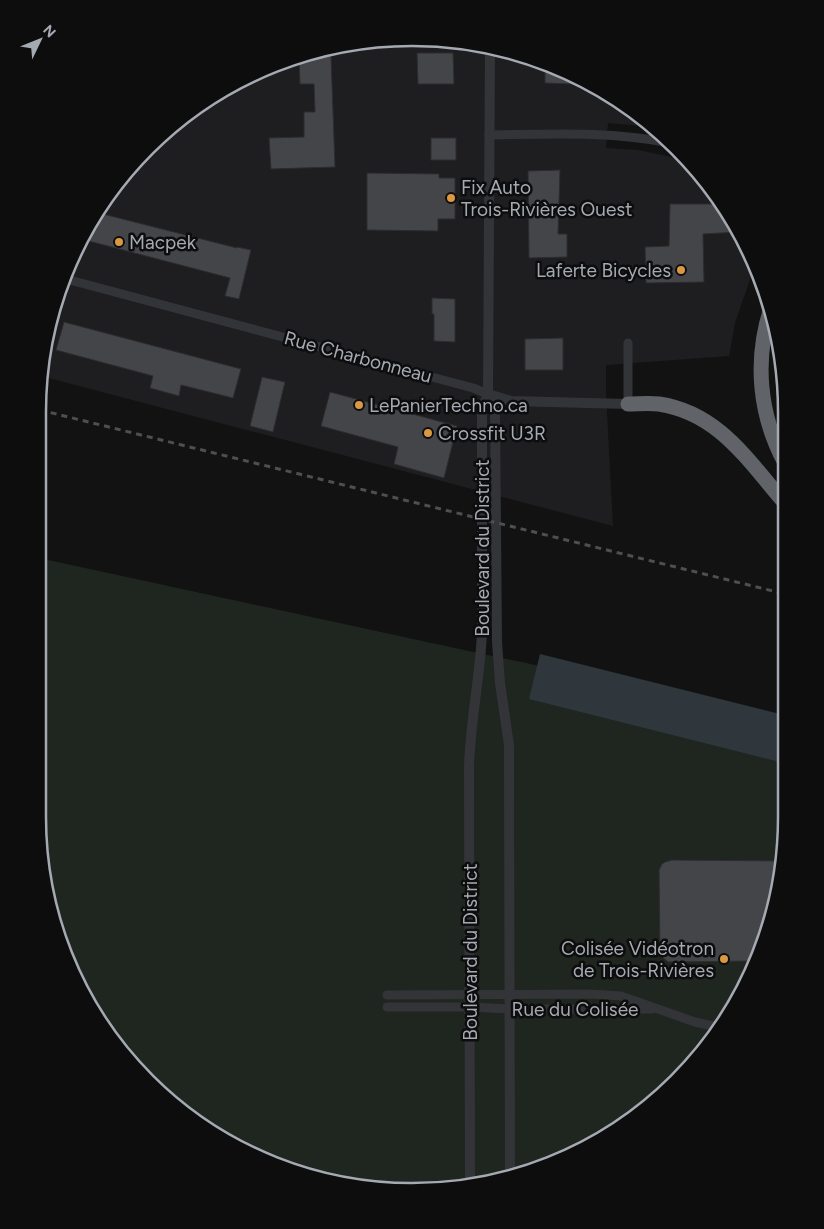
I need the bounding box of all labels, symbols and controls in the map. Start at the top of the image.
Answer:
north arrow [15,15,65,65]
text: N [39,22,59,41]
place label: Fix Auto Trois-Rivières Ouest [461,176,632,221]
marker: Fix Auto Trois-Rivières Ouest [445,192,457,204]
place label: Macpek [129,231,197,254]
marker: Macpek [113,236,125,248]
place label: Laferte Bicycles [536,259,671,282]
marker: Laferte Bicycles [675,264,687,276]
street label: Rue Charbonneau [282,326,434,388]
place label: LePanierTechno.ca [369,394,528,417]
marker: LePanierTechno.ca [353,399,365,411]
place label: Crossfit U3R [438,422,546,445]
marker: Crossfit U3R [422,427,434,439]
street label: Boulevard du District [471,459,494,637]
street label: Boulevard du District [459,863,482,1041]
place label: Colisée Vidéotron de Trois-Rivières [561,937,714,982]
marker: Colisée Vidéotron de Trois-Rivières [718,953,730,965]
street label: Rue du Colisée [512,998,638,1021]

